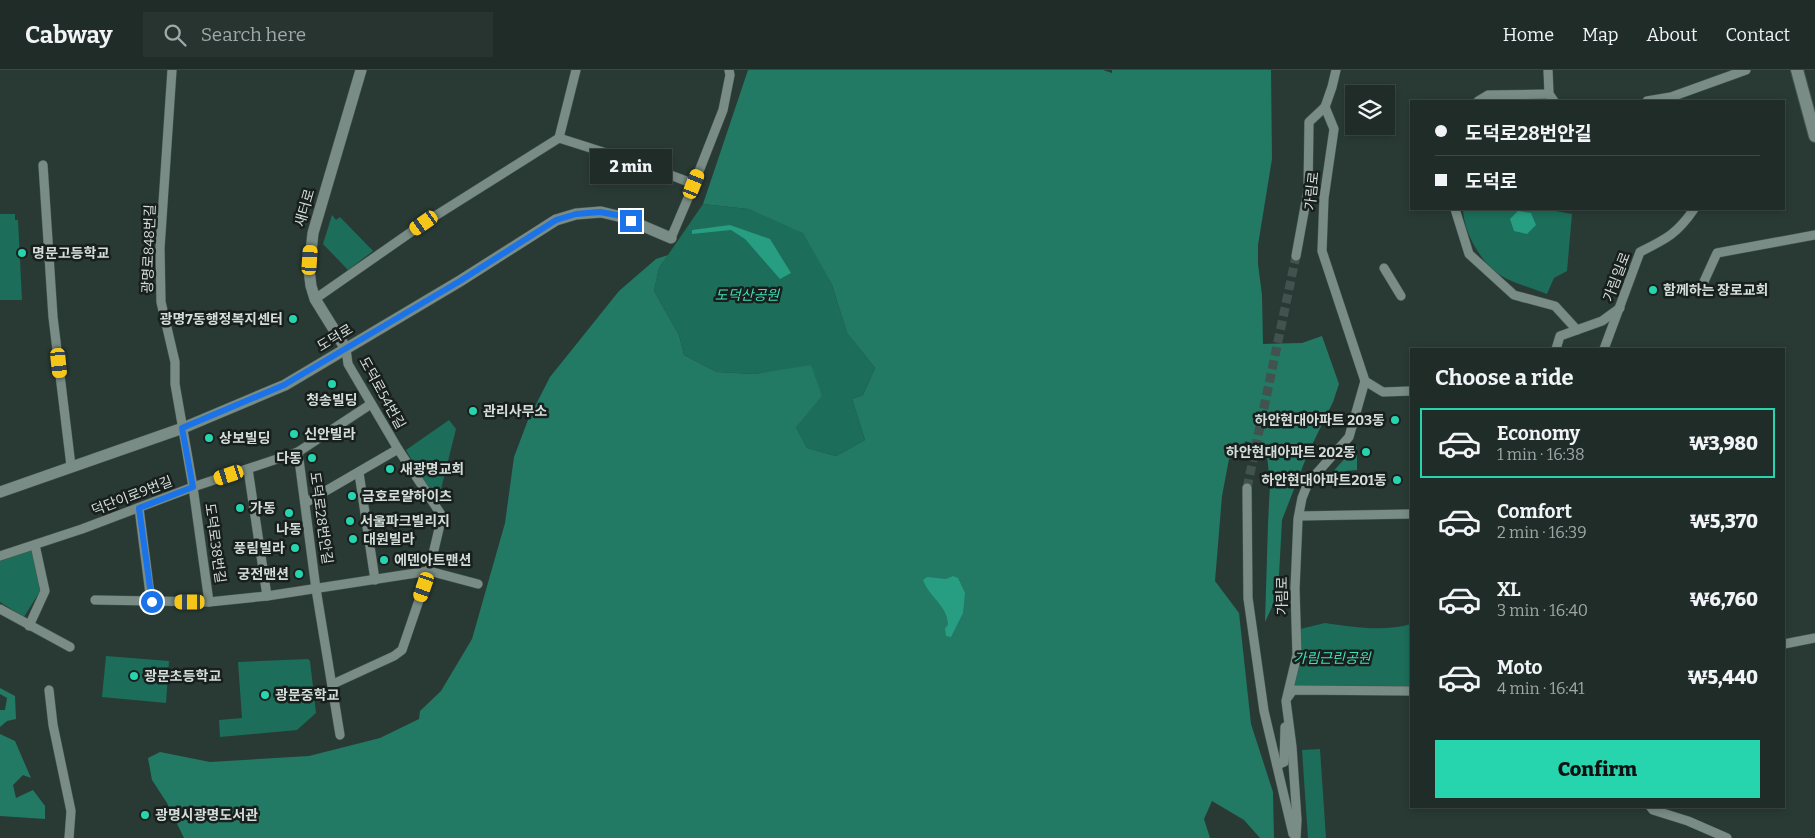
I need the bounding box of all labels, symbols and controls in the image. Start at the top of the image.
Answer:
search box [143,12,493,57]
text: Cabway [25,21,113,49]
icon: search [161,21,189,49]
text: Search here [201,23,306,46]
text: Home [1503,24,1554,46]
text: Map [1582,24,1618,46]
text: About [1646,24,1697,46]
text: Contact [1725,24,1790,46]
map controls [1345,85,1395,135]
button: layers [1345,85,1395,135]
text: 도덕로28번안길 [1465,122,1592,145]
callout: 2 min [590,148,672,184]
text: 2 min [610,157,652,176]
car [681,167,706,201]
text: 도덕로 [1465,170,1517,193]
street label: 가림로 [1302,171,1322,211]
street label: 새터로 [292,187,319,229]
street label: 광명로848번길 [139,204,159,294]
car [407,208,440,238]
route end [620,210,642,232]
place label: 명문고등학교 [32,245,109,262]
car [301,245,318,275]
marker: 명문고등학교 [16,247,28,259]
street label: 가림일로 [1600,250,1634,304]
place label: 함께하는 장로교회 [1663,282,1769,299]
marker: 함께하는 장로교회 [1647,284,1659,296]
park label: 도덕산공원 [715,287,780,304]
place label: 광명7동행정복지센터 [160,311,283,328]
marker: 광명7동행정복지센터 [287,313,299,325]
street label: 도덕로 [314,321,356,355]
car [49,347,68,379]
street label: 도덕로54번길 [355,354,409,432]
text: Choose a ride [1435,364,1574,391]
marker: 청송빌딩 [326,378,338,390]
place label: 청송빌딩 [306,392,358,409]
place label: 관리사무소 [483,403,548,420]
marker: 관리사무소 [467,405,479,417]
place label: 하안현대아파트 203동 [1255,412,1385,429]
marker: 하안현대아파트 203동 [1389,414,1401,426]
icon: car [1437,421,1482,466]
text: Economy [1497,422,1580,445]
place label: 신안빌라 [304,426,356,443]
marker: 신안빌라 [288,428,300,440]
place label: 상보빌딩 [219,430,271,447]
marker: 상보빌딩 [203,432,215,444]
text: ₩3,980 [1689,432,1758,455]
place label: 하안현대아파트 202동 [1226,444,1356,461]
text: 1 min · 16:38 [1497,445,1585,464]
marker: 하안현대아파트 202동 [1360,446,1372,458]
place label: 다동 [276,450,302,467]
marker: 다동 [306,452,318,464]
place label: 새광명교회 [400,461,464,478]
car [212,463,245,487]
marker: 새광명교회 [384,463,396,475]
street label: 도덕로28번안길 [306,471,336,565]
place label: 하안현대아파트201동 [1261,472,1387,489]
street label: 덕단이로9번길 [89,473,175,519]
marker: 하안현대아파트201동 [1391,474,1403,486]
place label: 금호로얄하이츠 [362,488,452,505]
marker: 금호로얄하이츠 [346,490,358,502]
icon: car [1437,499,1482,544]
place label: 가동 [250,500,276,517]
text: Comfort [1497,500,1572,523]
street label: 도덕로38번길 [201,502,229,584]
marker: 가동 [234,502,246,514]
marker: 나동 [283,507,295,519]
text: ₩5,370 [1690,510,1758,533]
place label: 서울파크빌리지 [360,513,450,530]
marker: 서울파크빌리지 [344,515,356,527]
place label: 나동 [276,521,302,538]
text: 2 min · 16:39 [1497,523,1587,542]
place label: 대원빌라 [363,531,415,548]
marker: 대원빌라 [347,533,359,545]
place label: 풍림빌라 [233,540,285,557]
marker: 풍림빌라 [289,542,301,554]
place label: 에덴아트맨션 [394,552,471,569]
marker: 에덴아트맨션 [378,554,390,566]
place label: 궁전맨션 [237,566,289,583]
marker: 궁전맨션 [293,568,305,580]
car [412,570,435,604]
street label: 가림로 [1274,577,1291,615]
icon: car [1437,577,1482,622]
text: XL [1497,578,1521,601]
text: ₩6,760 [1689,588,1758,611]
route start [141,591,163,613]
car [175,595,205,610]
text: 3 min · 16:40 [1497,601,1588,620]
park label: 가림근린공원 [1293,650,1372,667]
icon: car [1437,655,1482,700]
text: Moto [1497,656,1543,679]
text: ₩5,440 [1687,666,1758,689]
place label: 광문초등학교 [144,668,221,685]
marker: 광문초등학교 [128,670,140,682]
text: 4 min · 16:41 [1497,679,1585,698]
place label: 광문중학교 [275,687,340,704]
marker: 광문중학교 [259,689,271,701]
button: Confirm [1435,740,1760,798]
place label: 광명시광명도서관 [155,807,258,824]
marker: 광명시광명도서관 [139,809,151,821]

